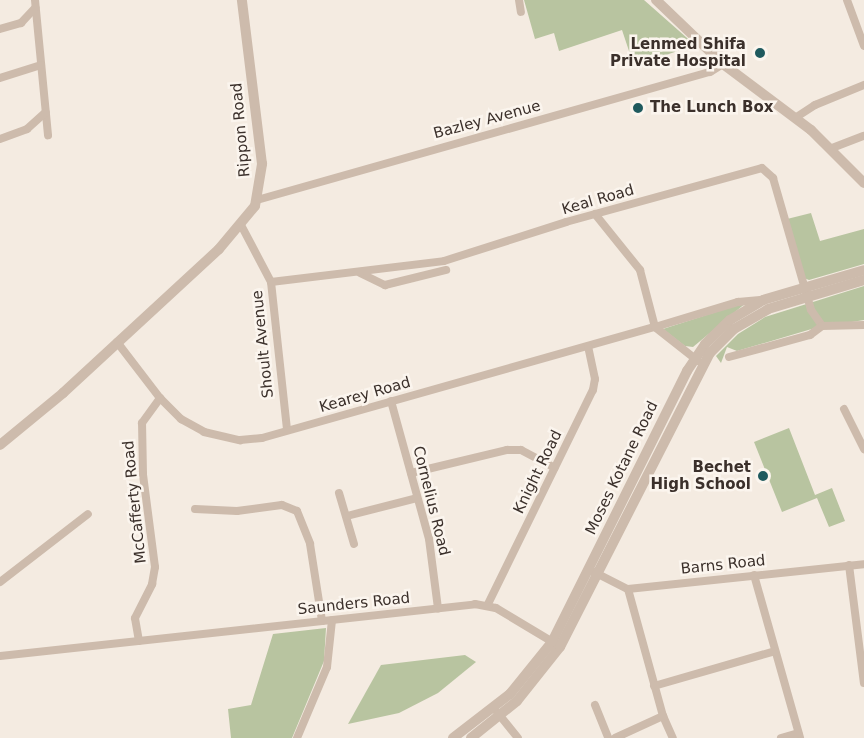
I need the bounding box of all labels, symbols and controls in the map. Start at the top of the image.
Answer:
place label: Lenmed Shifa Private Hospital [610,35,746,70]
marker: Lenmed Shifa Private Hospital [751,44,769,62]
street label: Rippon Road [228,82,254,178]
street label: Bazley Avenue [431,97,543,143]
place label: The Lunch Box [650,99,773,117]
marker: The Lunch Box [631,101,645,115]
street label: Keal Road [560,181,636,219]
street label: Shoult Avenue [248,289,278,399]
street label: Kearey Road [317,373,413,417]
street label: Moses Kotane Road [582,398,662,538]
street label: Knight Road [510,427,566,517]
street label: McCafferty Road [120,440,150,564]
street label: Cornelius Road [409,444,453,558]
place label: Bechet High School [651,458,751,493]
marker: Bechet High School [756,469,770,483]
street label: Barns Road [680,552,766,578]
street label: Saunders Road [297,589,411,619]

